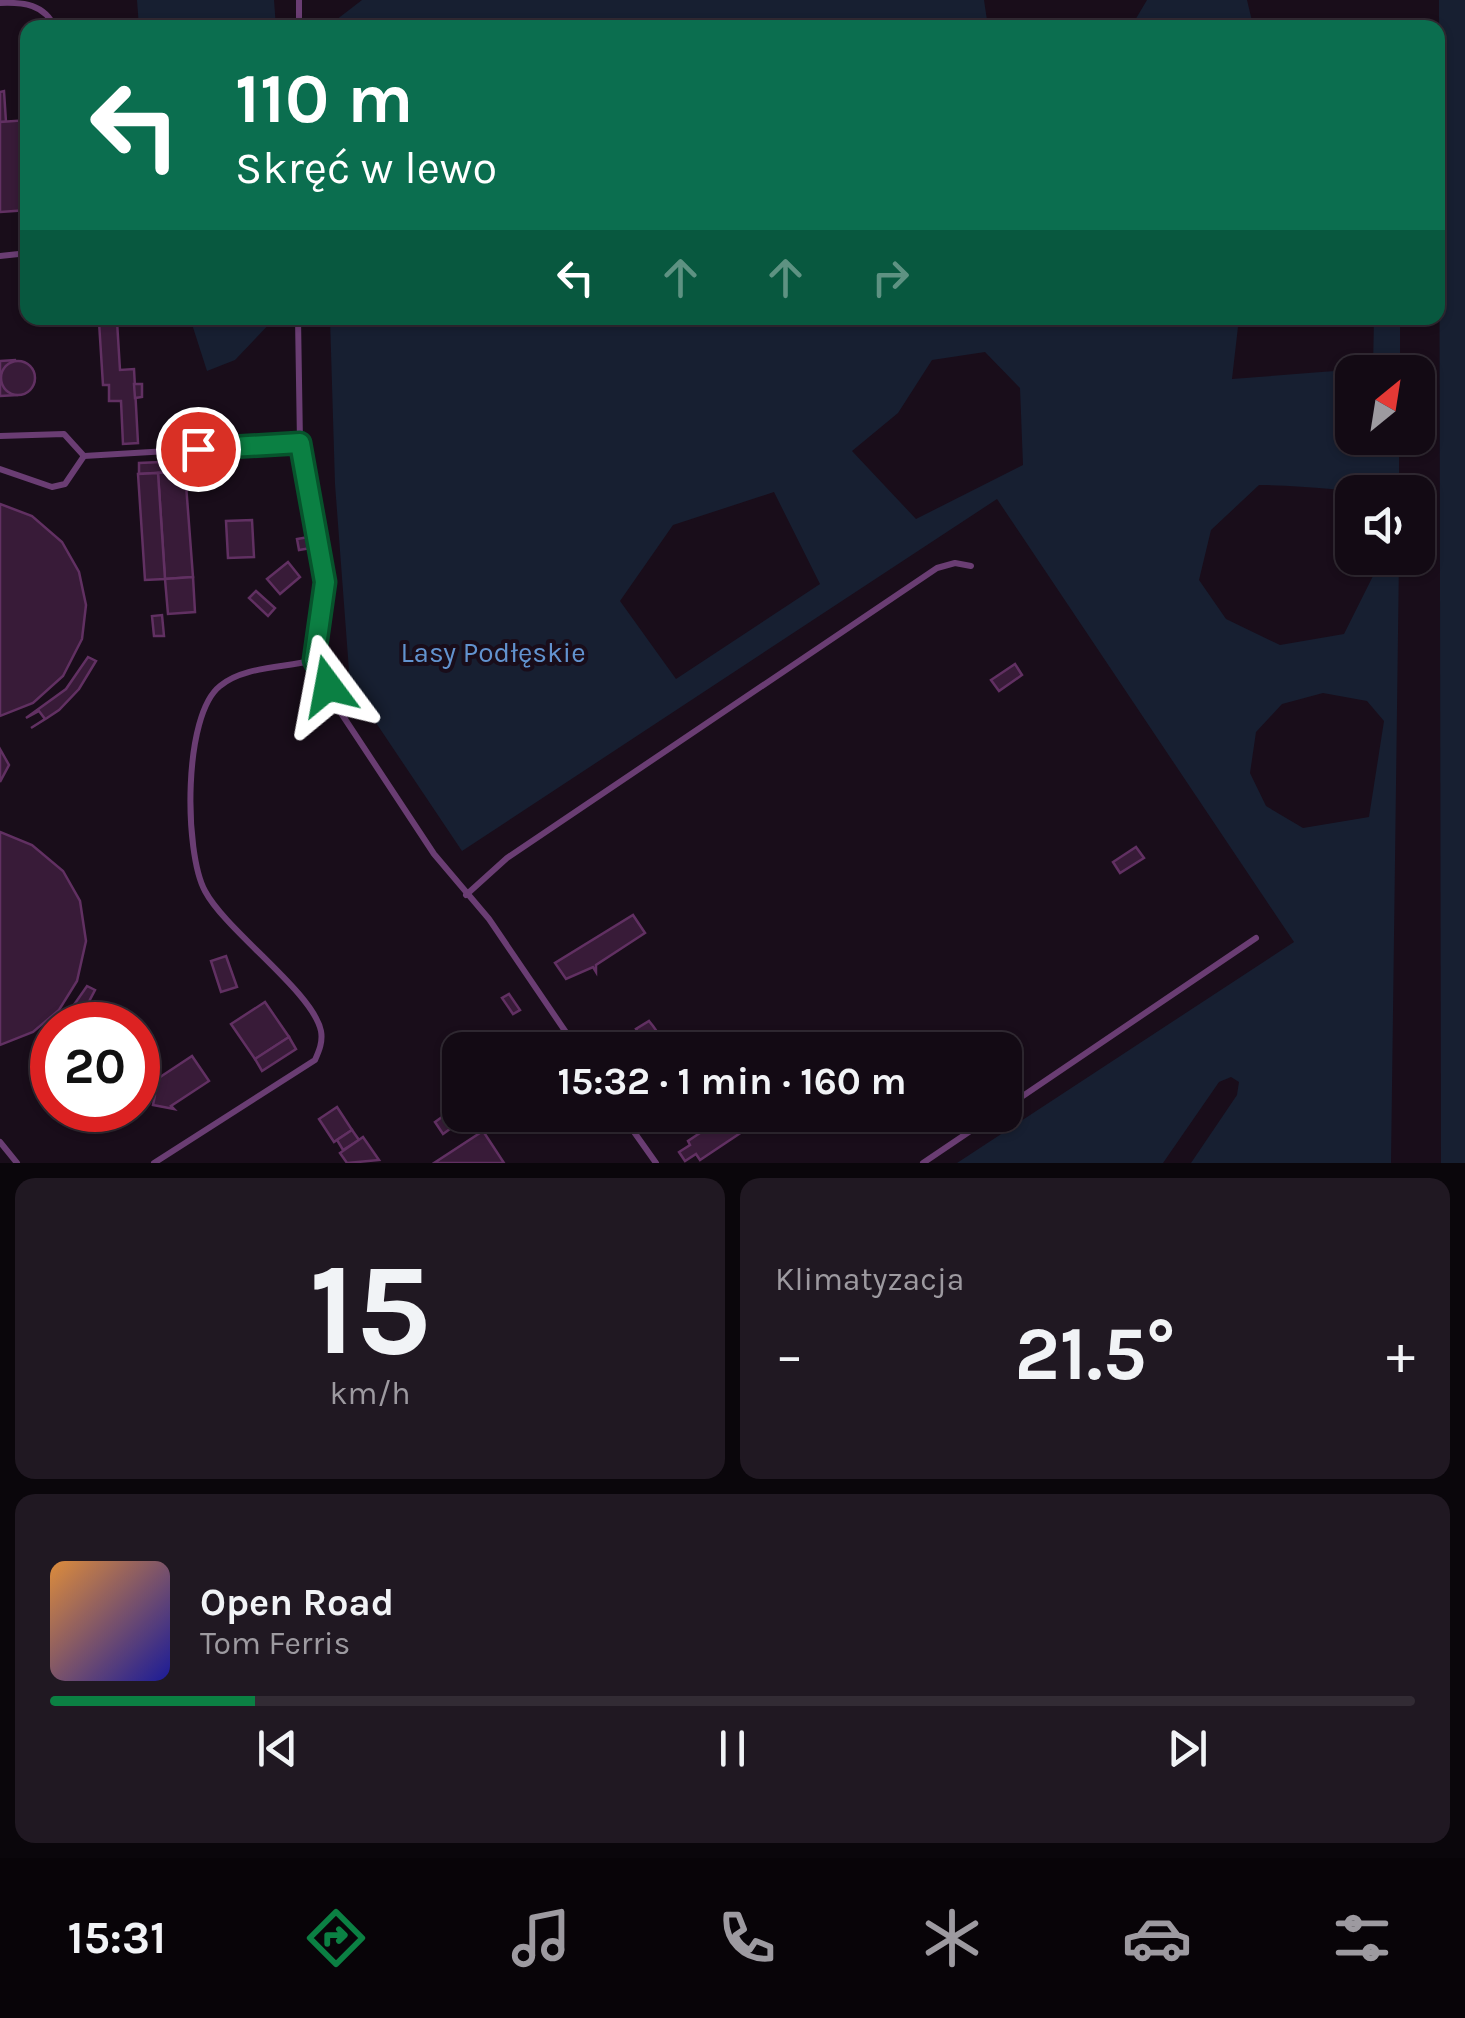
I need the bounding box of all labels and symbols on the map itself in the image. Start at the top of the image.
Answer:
north arrow [1335,355,1435,455]
pin [156,407,241,492]
position arrow [276,634,380,738]
park label: Lasy Podłęskie [400,636,586,669]
speed limit sign: 20 [30,1002,160,1132]

